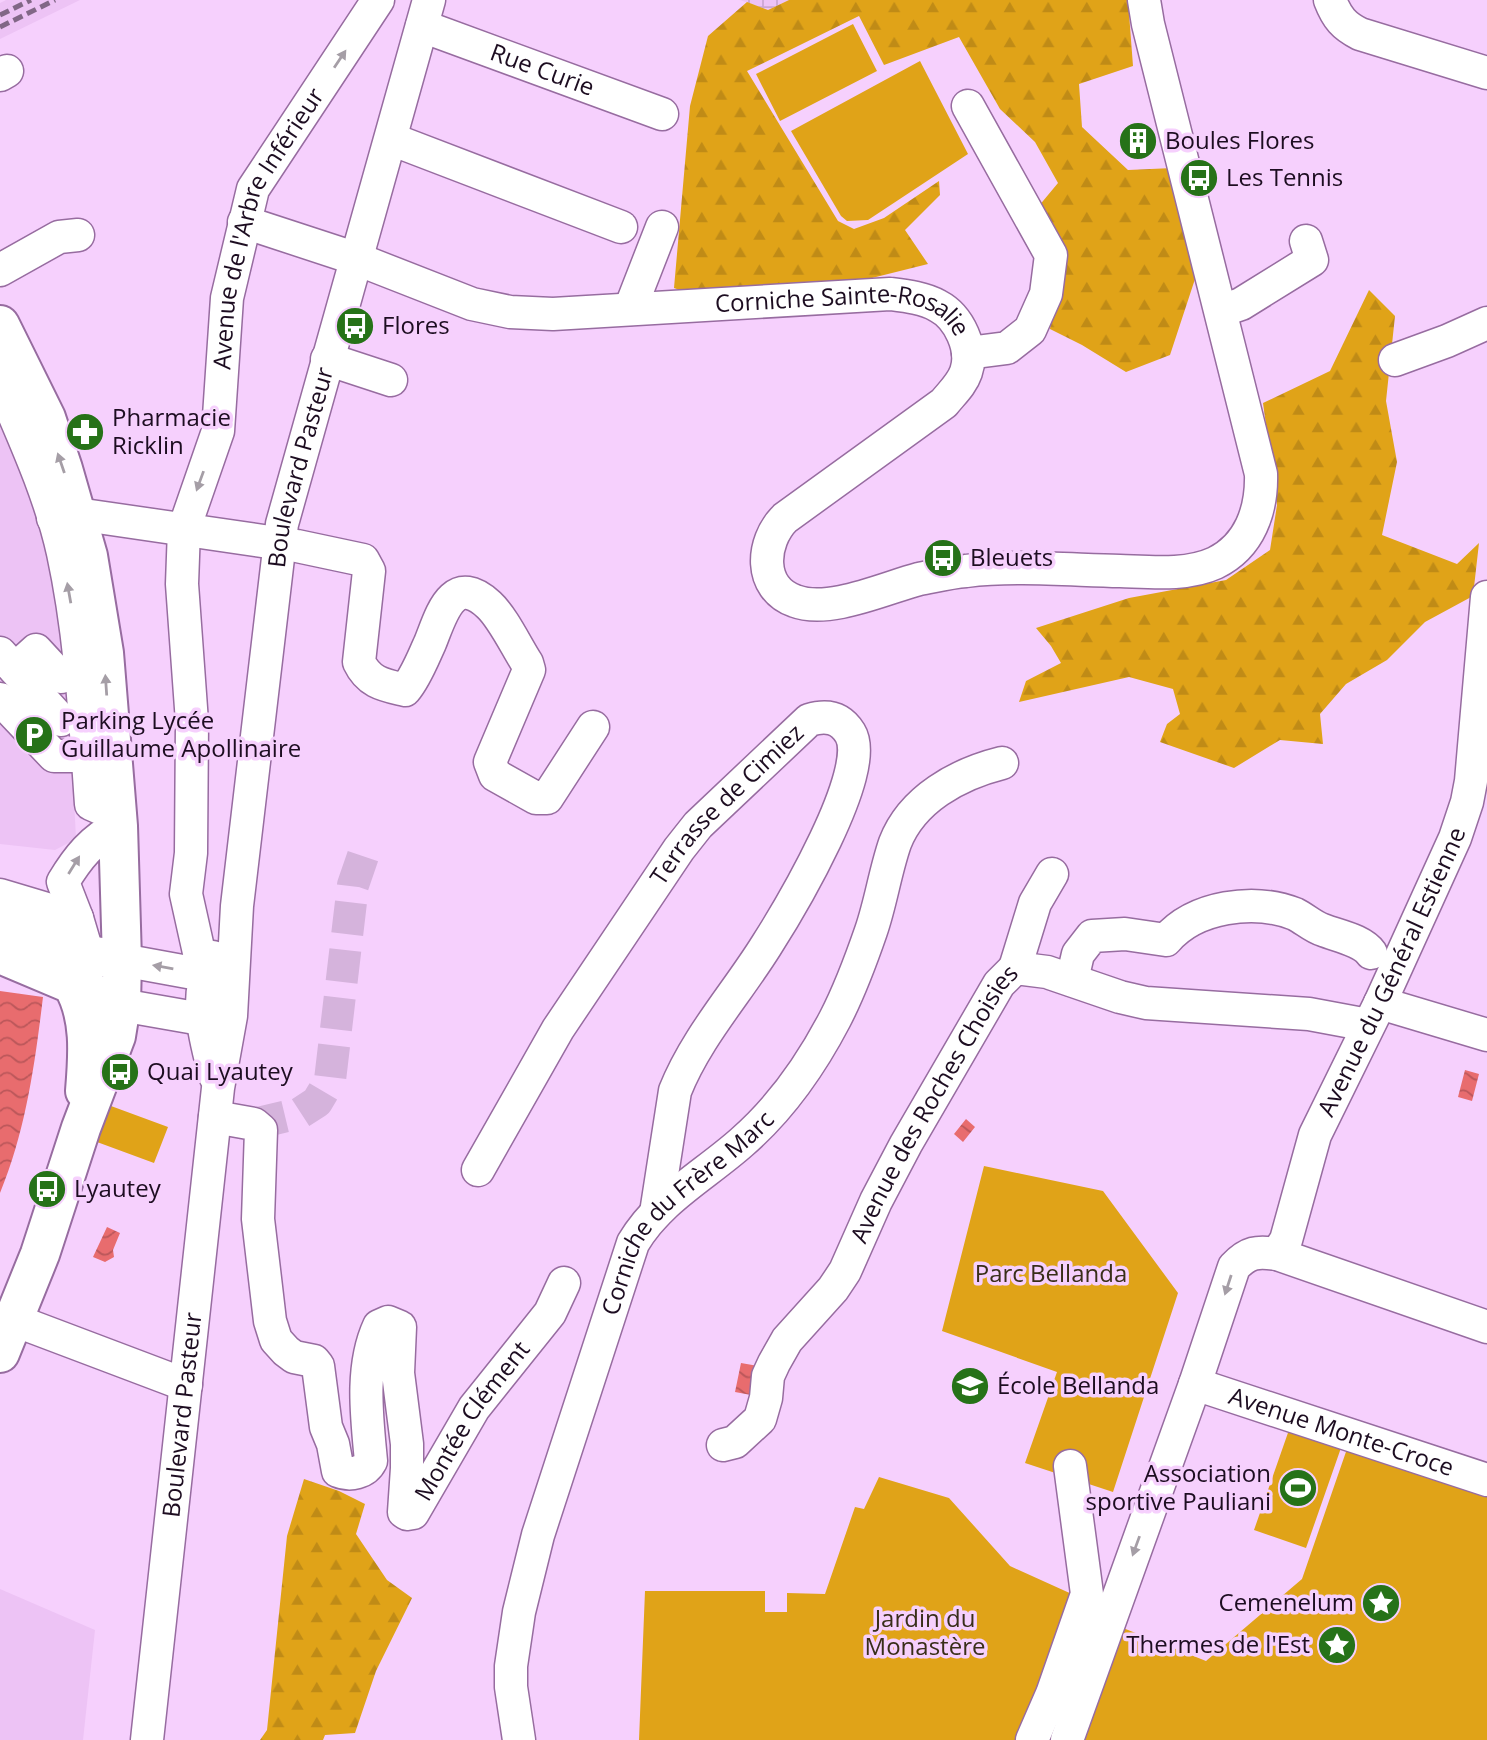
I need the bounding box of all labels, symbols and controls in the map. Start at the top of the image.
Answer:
street label: Rue Curie [486,34,599,103]
one-way arrow [334,50,347,69]
street label: Avenue de l'Arbre Inférieur [204,80,331,370]
building icon: Boules Flores [1117,120,1159,162]
place label: Boules Flores [1165,123,1314,156]
bus stop icon: Les Tennis [1178,157,1220,199]
place label: Les Tennis [1226,160,1343,193]
street label: Corniche Sainte-Rosalie [714,276,978,341]
bus stop icon: Flores [334,305,376,347]
place label: Flores [382,308,450,341]
street label: Boulevard Pasteur [259,363,340,569]
place label: Pharmacie Ricklin [112,400,231,461]
pharmacy icon: Pharmacie Ricklin [64,411,106,453]
one-way arrow [55,452,66,473]
one-way arrow [194,470,205,491]
bus stop icon: Bleuets [922,537,964,579]
place label: Bleuets [970,540,1053,573]
one-way arrow [64,582,75,604]
one-way arrow [101,674,112,696]
place label: Parking Lycée Guillaume Apollinaire [61,703,301,764]
parking icon: Parking Lycée Guillaume Apollinaire [13,714,55,756]
street label: Terrasse de Cimiez [641,716,810,891]
street label: Avenue du Général Estienne [1309,823,1472,1121]
one-way arrow [67,855,80,874]
street label: Avenue des Roches Choisies [842,956,1025,1248]
one-way arrow [152,961,174,972]
bus stop icon: Quai Lyautey [99,1051,141,1093]
place label: Quai Lyautey [147,1054,294,1087]
street label: Corniche du Frère Marc [593,1103,780,1319]
bus stop icon: Lyautey [26,1168,68,1210]
place label: Lyautey [74,1171,162,1204]
park label: Parc Bellanda [975,1256,1127,1289]
one-way arrow [1222,1275,1232,1296]
street label: Boulevard Pasteur [153,1310,208,1519]
street label: Montée Clément [406,1333,536,1506]
school or university icon: École Bellanda [949,1365,991,1407]
place label: École Bellanda [997,1368,1159,1401]
street label: Avenue Monte-Croce [1225,1378,1458,1483]
place label: Association sportive Pauliani [1086,1456,1271,1517]
sports icon: Association sportive Pauliani [1277,1467,1319,1509]
one-way arrow [1130,1535,1141,1556]
place icon: Cemenelum [1360,1582,1402,1624]
place label: Cemenelum [1219,1585,1354,1618]
park label: Jardin du Monastère [865,1601,985,1662]
place icon: Thermes de l'Est [1316,1624,1358,1666]
place label: Thermes de l'Est [1126,1627,1310,1660]

